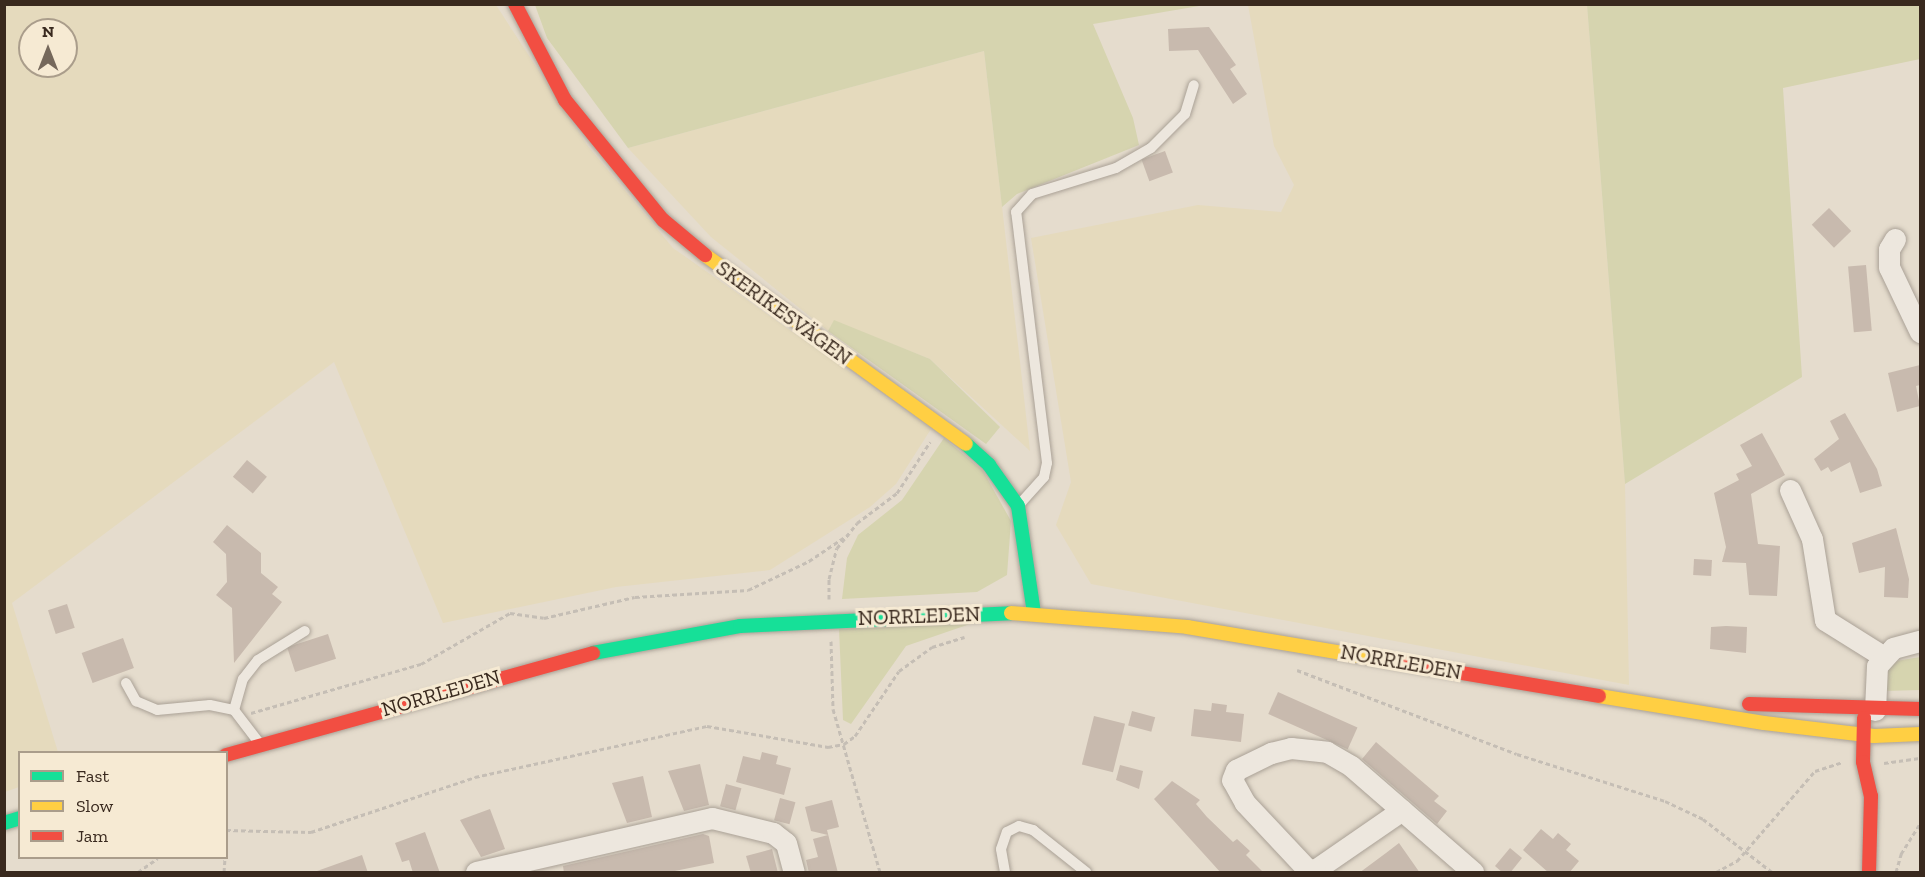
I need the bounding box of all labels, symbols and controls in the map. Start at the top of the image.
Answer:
north arrow [18,18,78,78]
text: N [42,22,54,41]
street label: SKERIKESVÄGEN [711,255,857,371]
street label: NORRLEDEN [857,601,981,631]
street label: NORRLEDEN [1339,639,1463,685]
street label: NORRLEDEN [379,664,503,722]
legend [18,751,228,859]
text: Fast [76,765,109,787]
text: Slow [76,795,113,817]
text: Jam [76,825,108,847]

